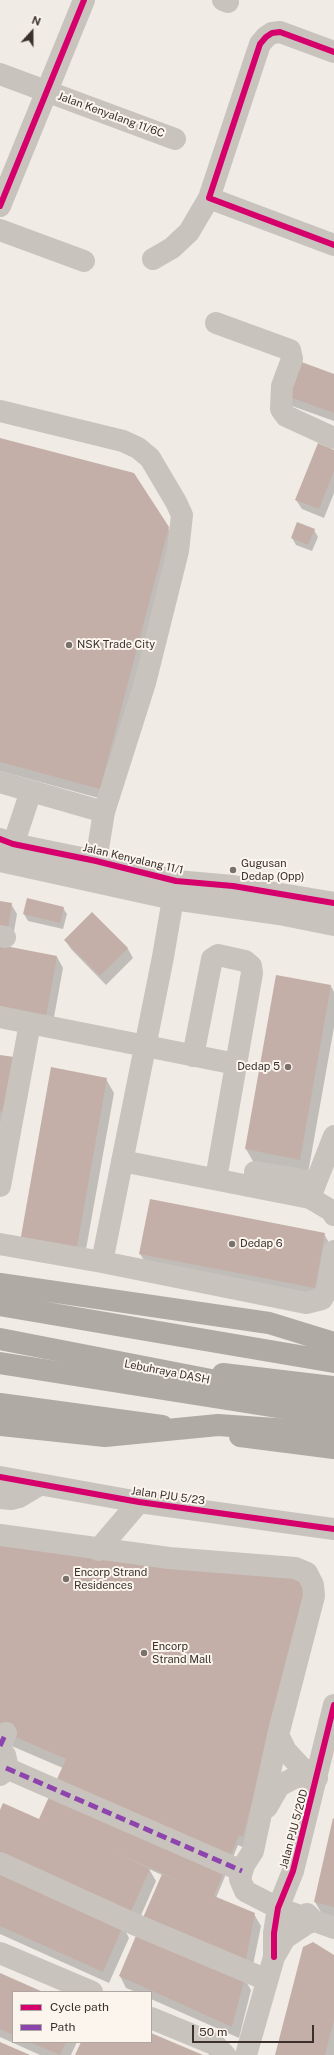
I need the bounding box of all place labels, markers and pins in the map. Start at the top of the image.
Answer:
place label: NSK Trade City [77,638,155,652]
marker: NSK Trade City [64,640,74,650]
place label: Gugusan Dedap (Opp) [241,857,304,883]
marker: Gugusan Dedap (Opp) [228,865,238,875]
place label: Dedap 5 [237,1060,280,1074]
marker: Dedap 5 [283,1062,293,1072]
place label: Dedap 6 [240,1237,283,1251]
marker: Dedap 6 [227,1239,237,1249]
place label: Encorp Strand Residences [74,1566,147,1592]
marker: Encorp Strand Residences [61,1574,71,1584]
place label: Encorp Strand Mall [152,1640,211,1666]
marker: Encorp Strand Mall [139,1648,149,1658]

